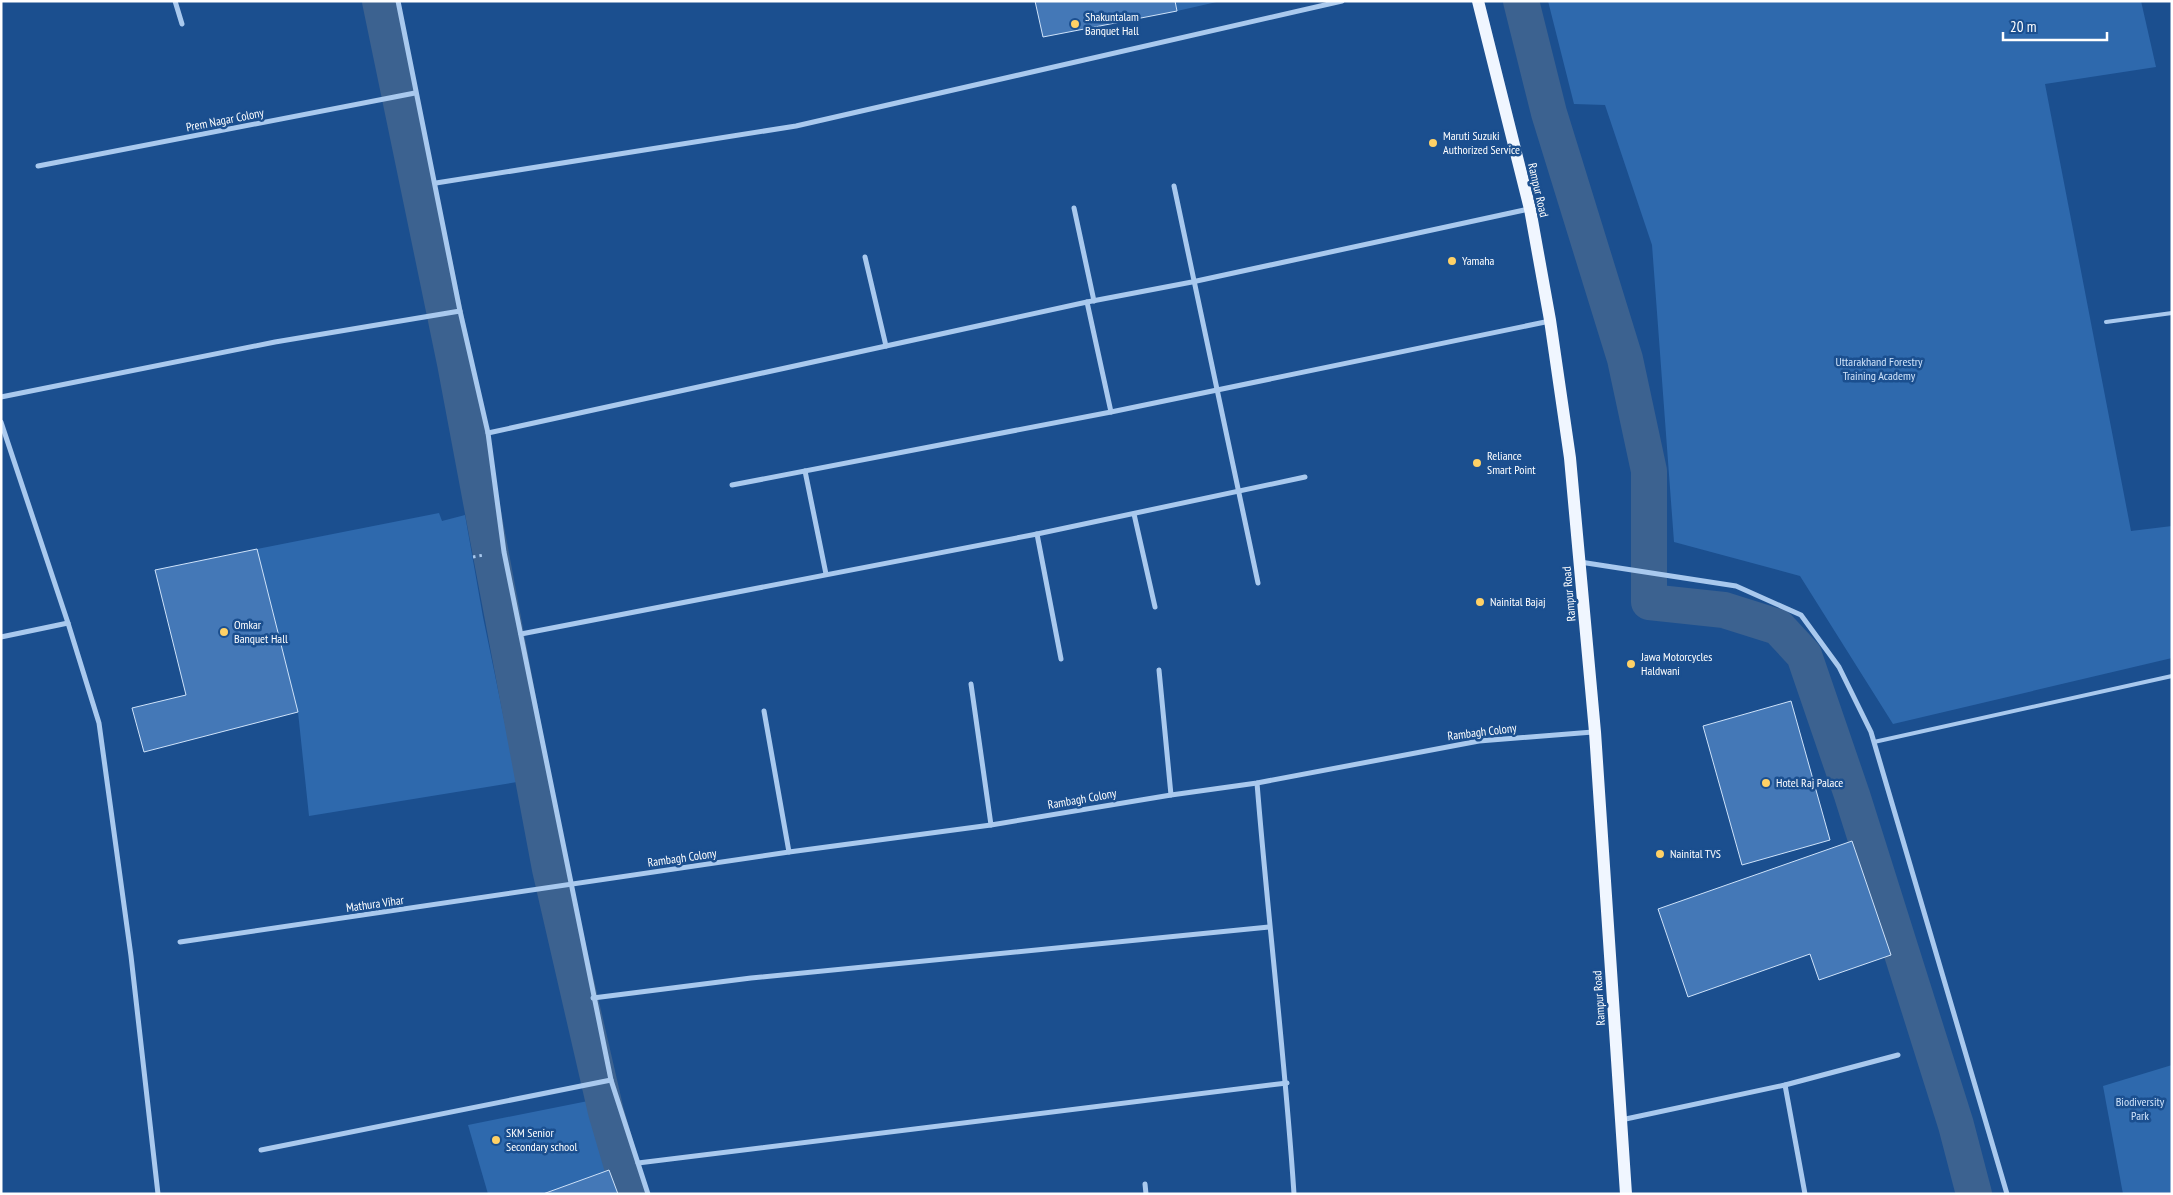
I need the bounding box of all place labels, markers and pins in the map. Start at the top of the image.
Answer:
place label: Shakuntalam Banquet Hall [1085,9,1139,38]
marker: Shakuntalam Banquet Hall [1069,18,1081,30]
place label: Maruti Suzuki Authorized Service [1443,128,1520,157]
marker: Maruti Suzuki Authorized Service [1427,137,1439,149]
place label: Yamaha [1462,253,1494,268]
marker: Yamaha [1446,255,1458,267]
place label: Reliance Smart Point [1487,448,1536,477]
marker: Reliance Smart Point [1471,457,1483,469]
place label: Nainital Bajaj [1490,594,1546,609]
marker: Nainital Bajaj [1474,596,1486,608]
place label: Omkar Banquet Hall [234,617,288,646]
marker: Omkar Banquet Hall [218,626,230,638]
place label: Jawa Motorcycles Haldwani [1640,649,1712,678]
marker: Jawa Motorcycles Haldwani [1625,658,1637,670]
place label: Hotel Raj Palace [1776,775,1843,790]
marker: Hotel Raj Palace [1760,777,1772,789]
place label: Nainital TVS [1670,846,1721,861]
marker: Nainital TVS [1654,848,1666,860]
place label: SKM Senior Secondary school [506,1125,577,1154]
marker: SKM Senior Secondary school [490,1134,502,1146]

